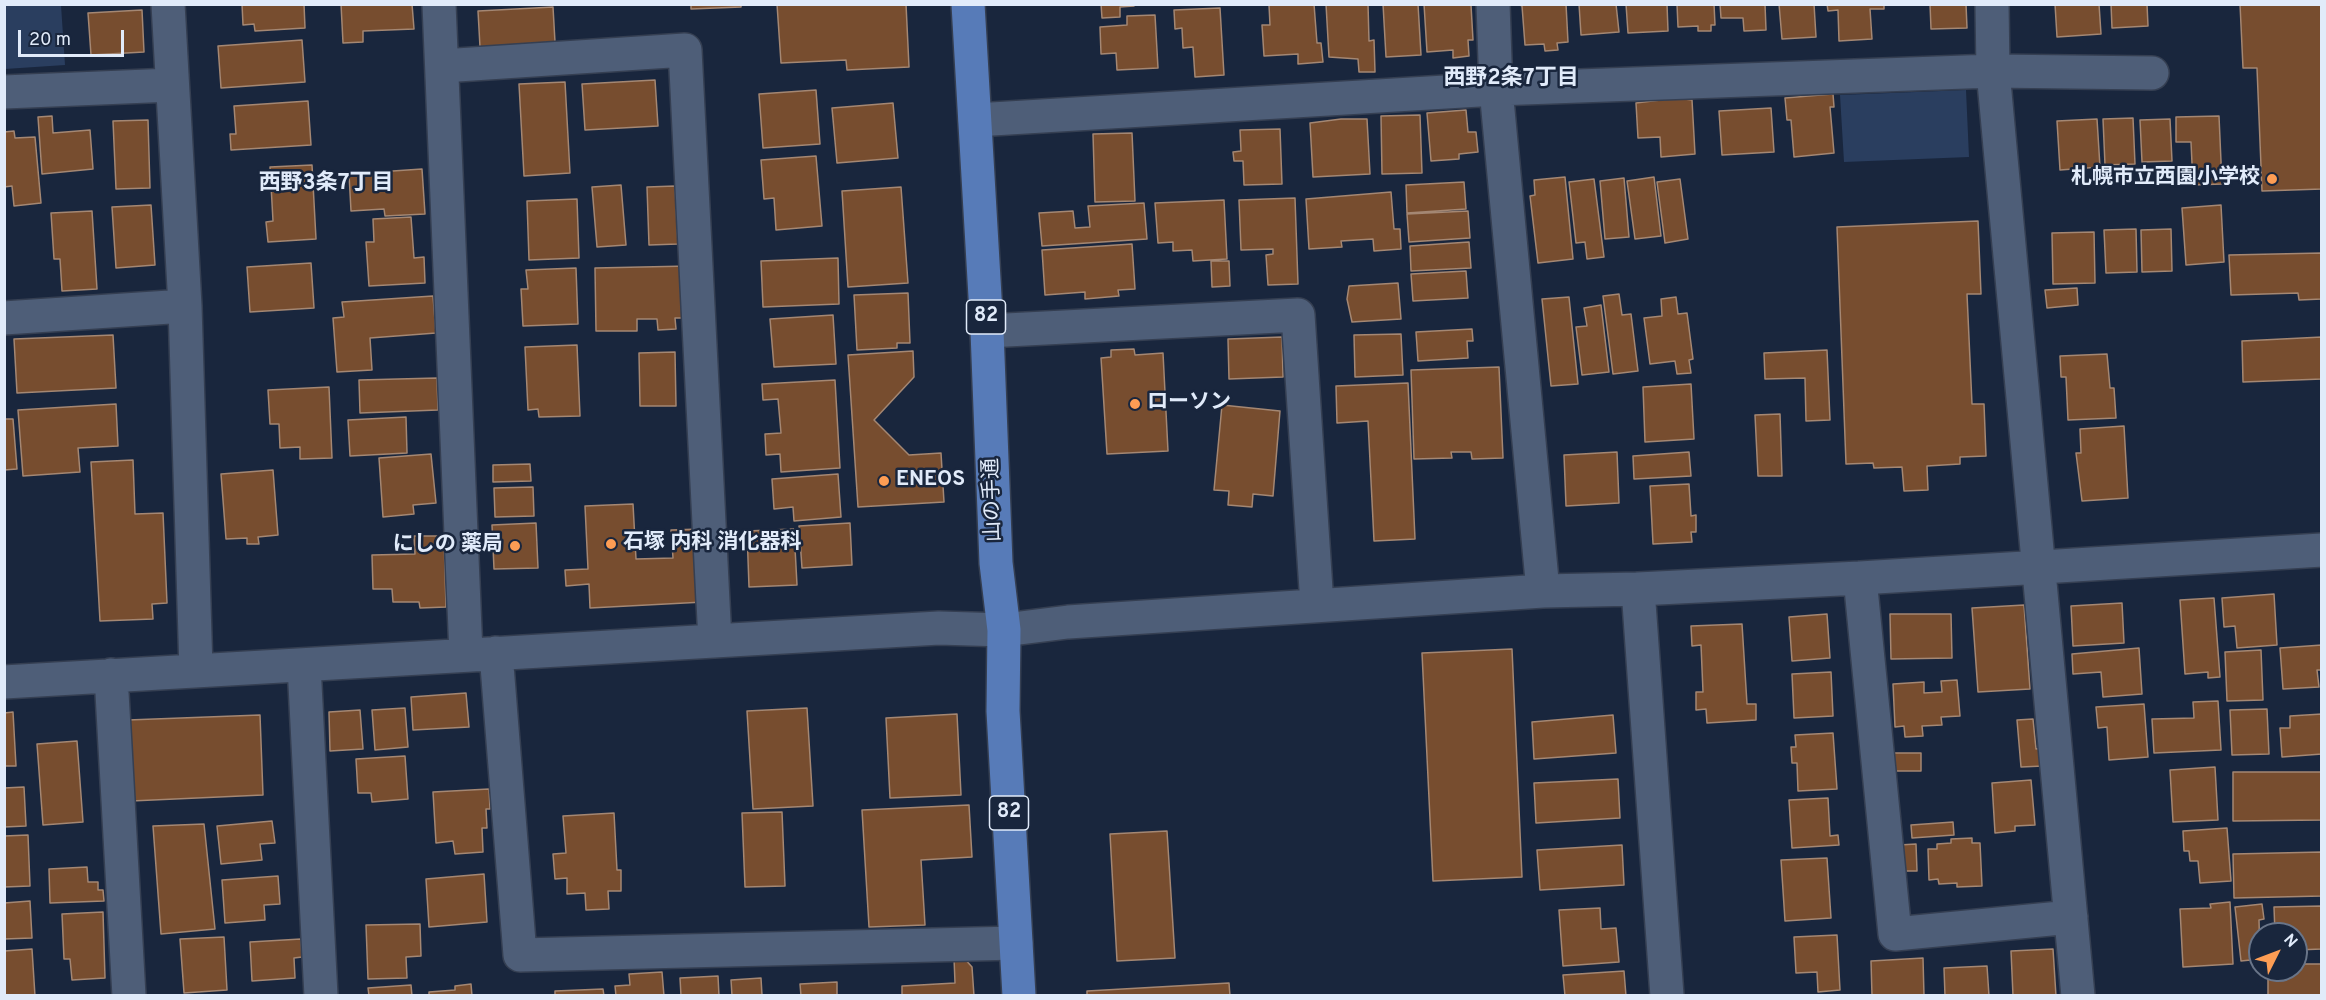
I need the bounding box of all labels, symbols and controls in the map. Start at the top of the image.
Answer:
scale bar [21,18,128,56]
text: 20 m [29,29,71,52]
district label: 西野2条7丁目 [1443,67,1579,93]
place label: 札幌市立西園小学校 [2071,166,2260,192]
district label: 西野3条7丁目 [259,172,393,198]
marker: 札幌市立西園小学校 [2265,172,2279,186]
road number: 82 [966,300,1006,334]
place label: ローソン [1147,391,1231,417]
marker: ローソン [1128,397,1142,411]
street label: 山の手通 [980,458,1008,542]
place label: ENEOS [896,468,965,494]
marker: ENEOS [877,474,891,488]
place label: 石塚 内科 消化器科 [623,531,801,557]
place label: にしの 薬局 [393,533,503,559]
marker: 石塚 内科 消化器科 [604,537,618,551]
marker: にしの 薬局 [508,539,522,553]
road number: 82 [990,796,1028,830]
north arrow [2248,922,2308,982]
text: N [2279,930,2301,952]

